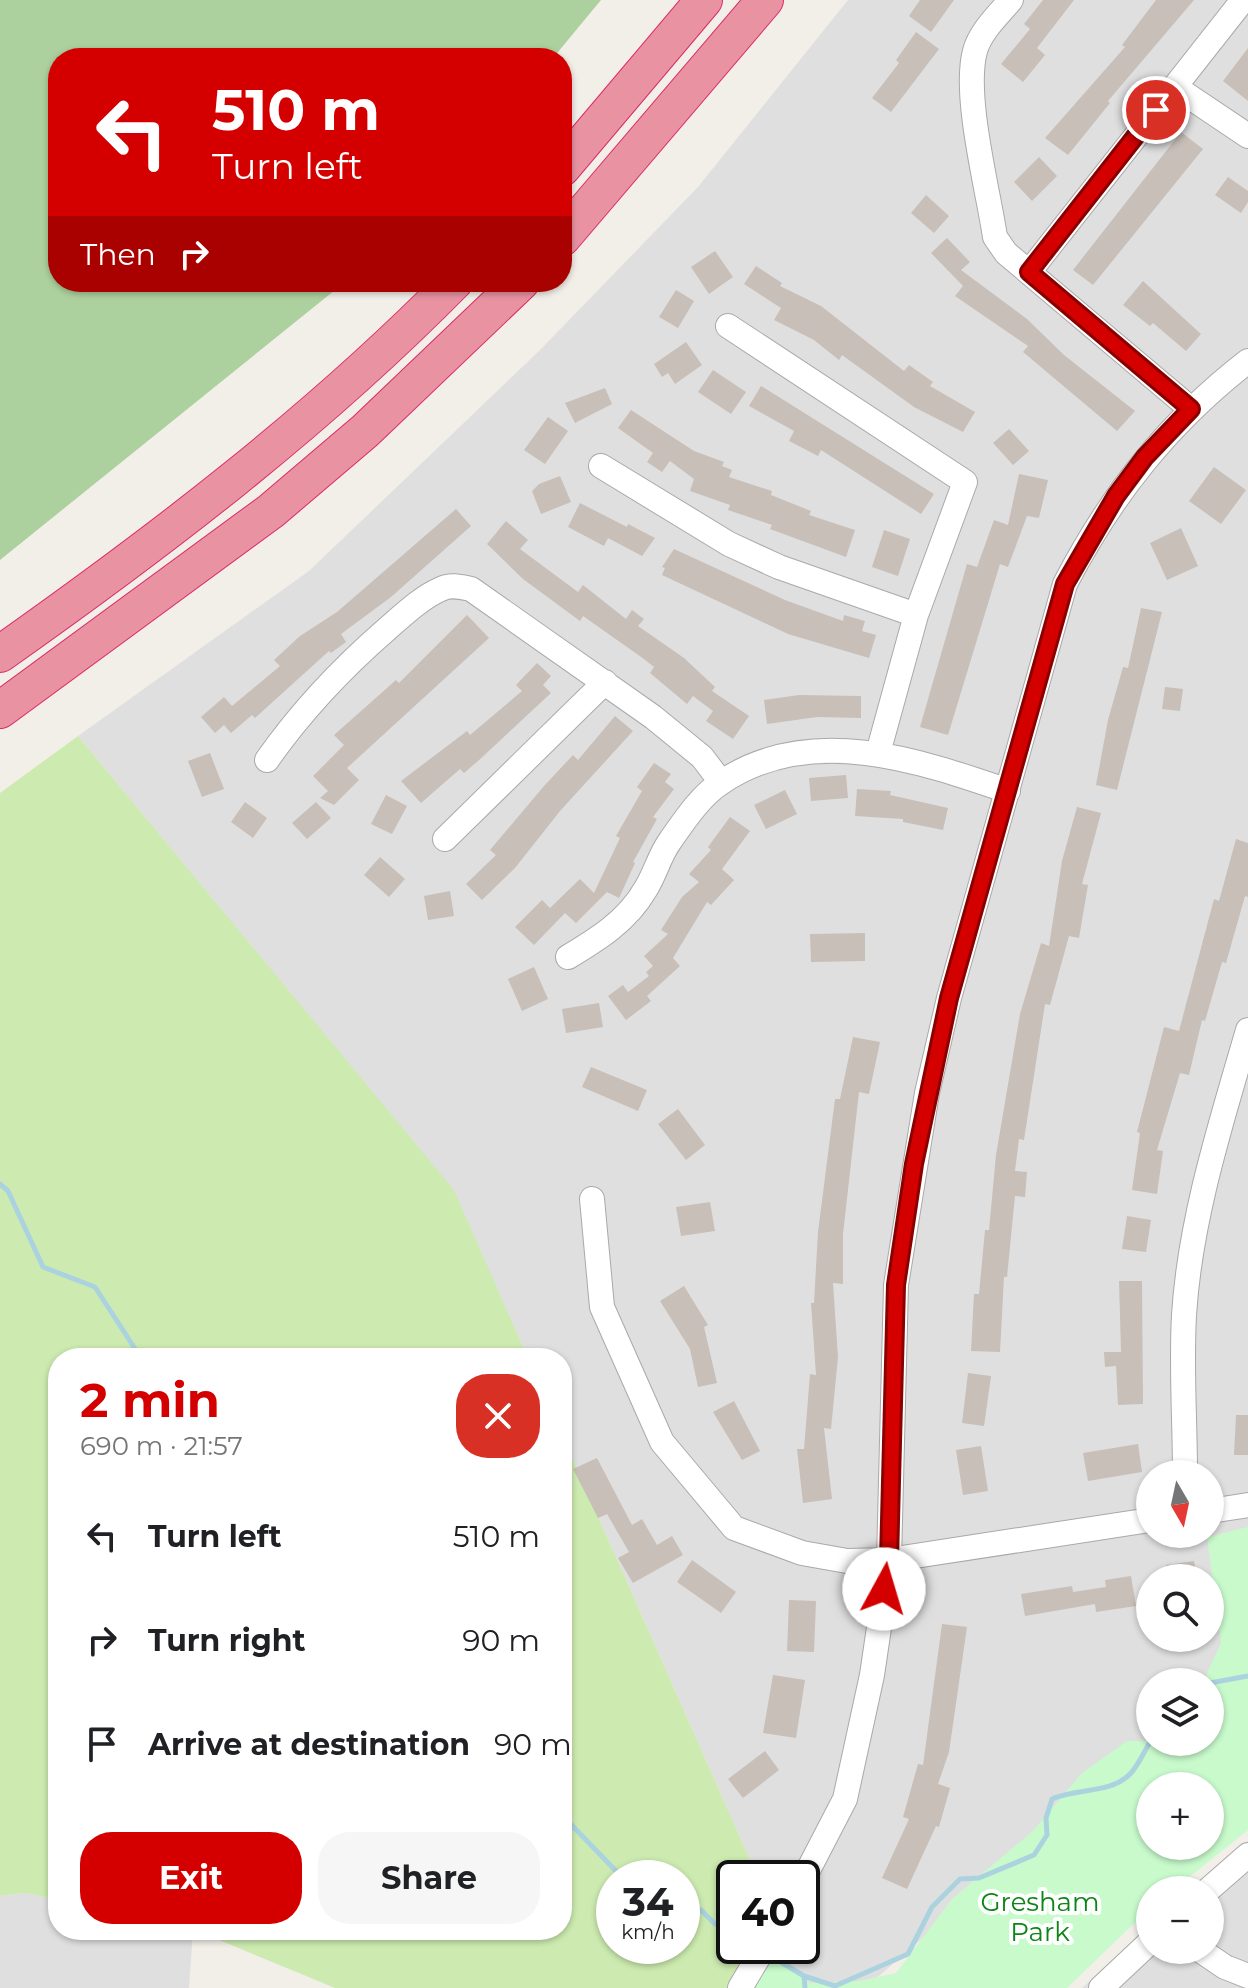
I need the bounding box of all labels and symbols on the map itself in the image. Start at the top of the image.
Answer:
pin [1122,76,1190,144]
north arrow [1136,1460,1224,1548]
position arrow [842,1547,926,1631]
speed limit sign: 40 [716,1860,820,1964]
park label: Gresham Park [980,1886,1100,1948]

